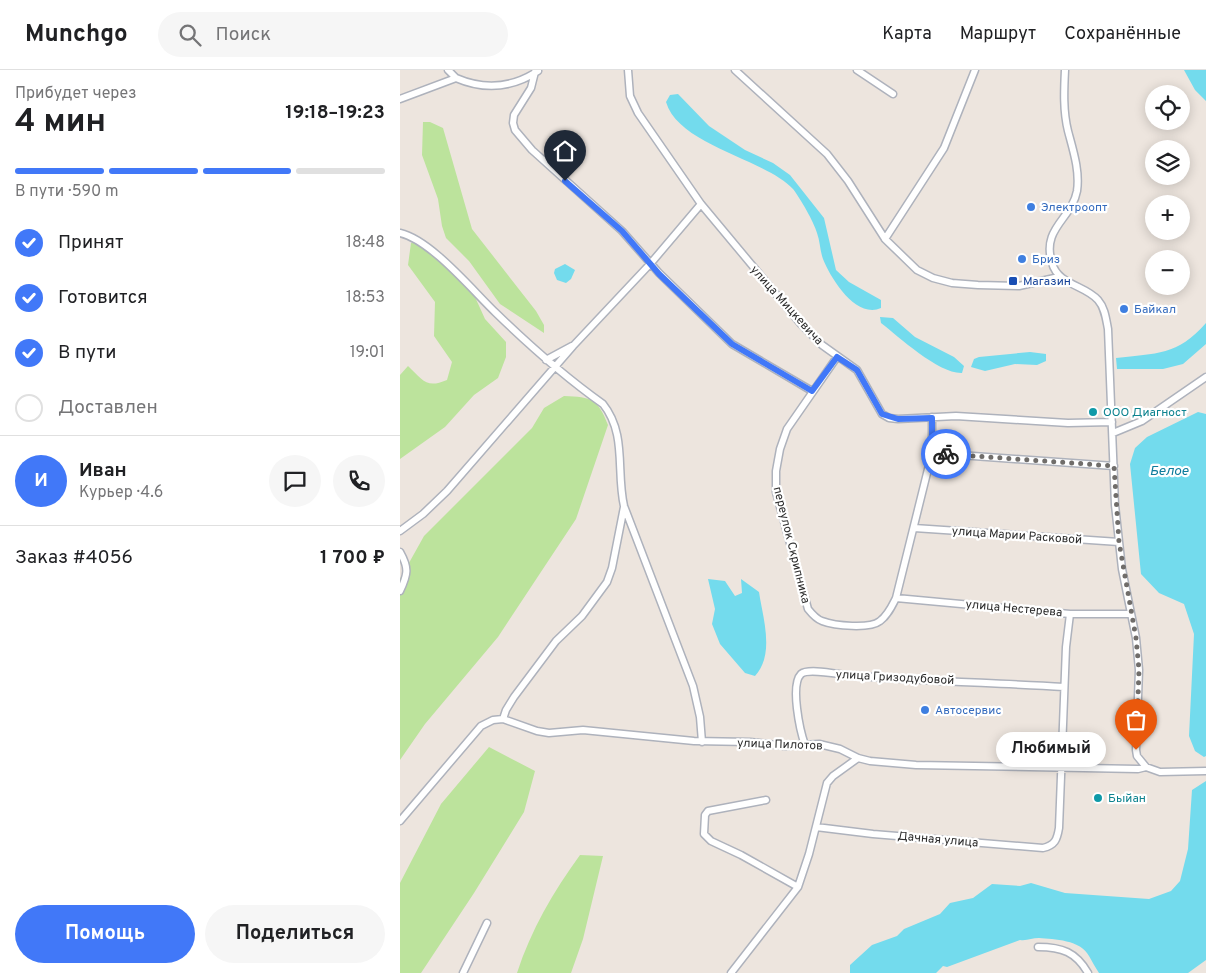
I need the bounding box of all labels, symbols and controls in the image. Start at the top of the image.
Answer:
search box [158,12,508,57]
text: Munchgo [25,20,128,50]
icon: search [176,21,204,49]
text: Поиск [216,23,271,47]
text: Карта [882,23,932,46]
text: Маршрут [960,23,1036,46]
text: Сохранённые [1064,23,1181,46]
text: Прибудет через [15,84,137,104]
map controls [1145,85,1190,295]
button: locate [1145,85,1190,130]
text: 19:18–19:23 [285,101,385,125]
text: 4 мин [15,103,106,143]
pin [544,130,586,181]
icon: home [551,137,579,165]
button: layers [1145,140,1190,185]
text: В пути · 590 m [15,182,119,202]
button: + [1145,195,1190,240]
place label: Электроопт [1041,200,1108,216]
marker: Электроопт [1025,201,1037,213]
icon: check [15,229,43,257]
text: Принят [58,231,124,255]
text: 18:48 [346,233,385,253]
button: − [1145,250,1190,295]
place label: Бриз [1032,252,1060,268]
marker: Бриз [1016,253,1028,265]
street label: улица Мицкевича [746,262,826,349]
place label: Магазин [1023,274,1071,290]
marker: Магазин [1007,275,1019,287]
icon: check [15,284,43,312]
text: Готовится [58,286,148,310]
text: 18:53 [346,288,385,308]
place label: Байкал [1134,302,1176,318]
marker: Байкал [1118,303,1130,315]
icon: check [15,339,43,367]
text: В пути [58,341,116,365]
text: 19:01 [350,343,385,363]
text: Доставлен [58,396,158,420]
place label: ООО Диагност [1103,405,1187,421]
marker: ООО Диагност [1087,406,1099,418]
courier [921,429,971,479]
icon: bike [932,440,960,468]
button: chat [269,455,321,507]
button: phone [333,455,385,507]
text: Иван [79,459,127,483]
water label: Белое [1149,463,1189,480]
text: И [34,469,48,493]
text: Курьер · 4.6 [79,483,163,503]
street label: переулок Скрипника [769,485,813,605]
street label: улица Марии Расковой [951,523,1083,549]
text: Заказ #4056 [15,546,133,570]
text: 1 700 ₽ [320,546,385,570]
street label: улица Нестерева [965,597,1063,621]
street label: улица Гризодубовой [835,667,955,689]
pin [1115,699,1157,750]
place label: Автосервис [935,703,1001,719]
marker: Автосервис [919,704,931,716]
icon: bag [1122,706,1150,734]
callout: Любимый [996,732,1106,768]
street label: улица Пилотов [737,736,823,754]
text: Любимый [1011,739,1091,759]
place label: Быйан [1108,791,1146,807]
marker: Быйан [1092,792,1104,804]
street label: Дачная улица [897,828,979,852]
button: Помощь [15,905,195,963]
button: Поделиться [205,905,385,963]

